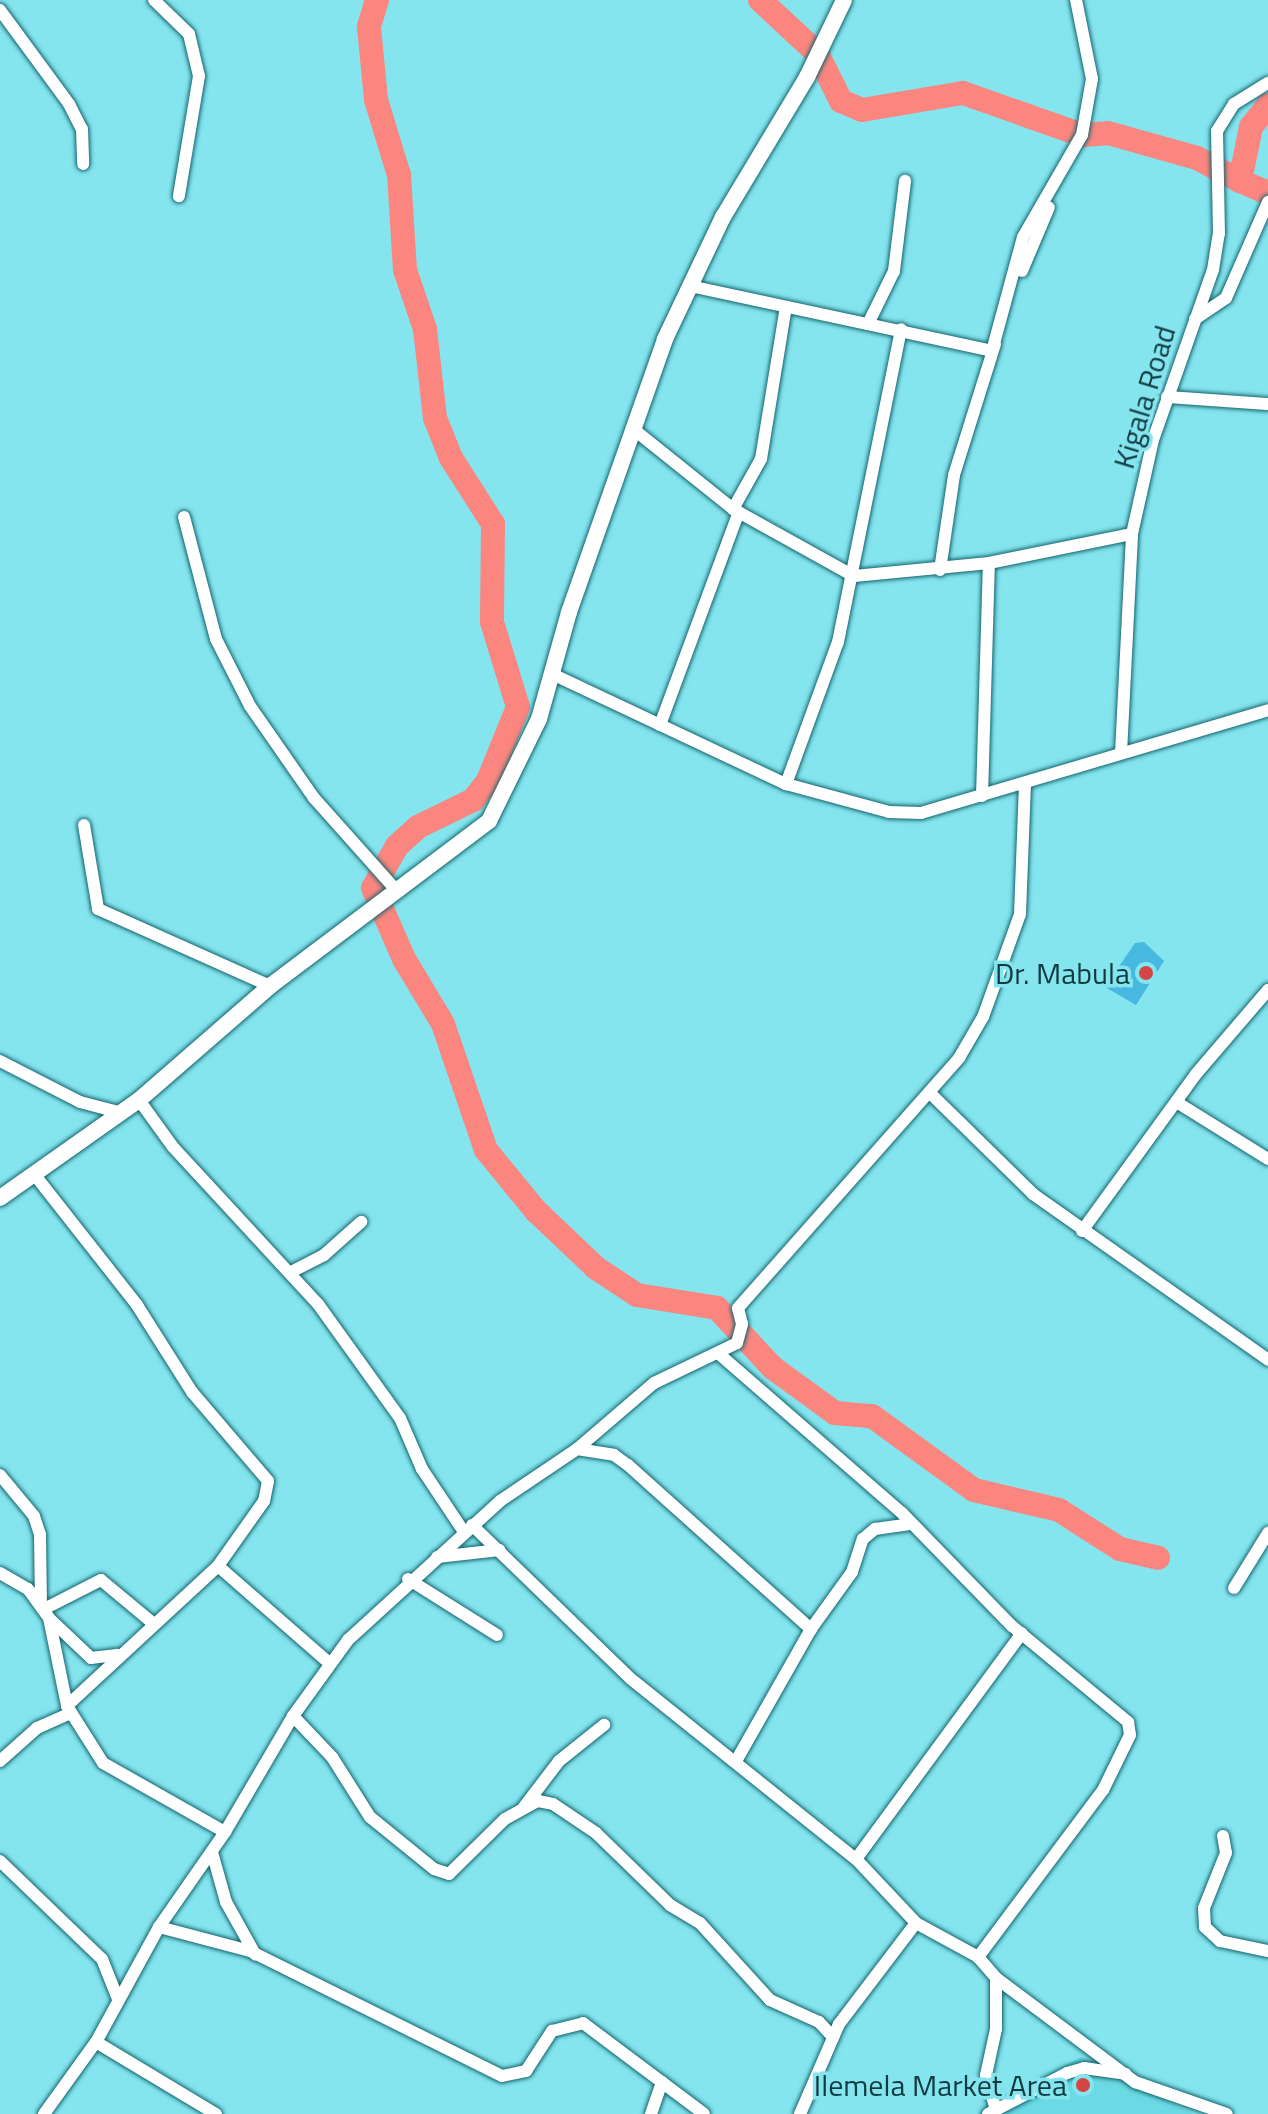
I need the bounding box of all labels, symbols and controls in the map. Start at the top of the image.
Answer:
street label: Kigala Road [1105,321,1183,473]
place label: Dr. Mabula [995,955,1130,991]
marker: Dr. Mabula [1137,964,1155,982]
place label: Ilemela Market Area [814,2067,1067,2103]
marker: Ilemela Market Area [1074,2076,1092,2094]

